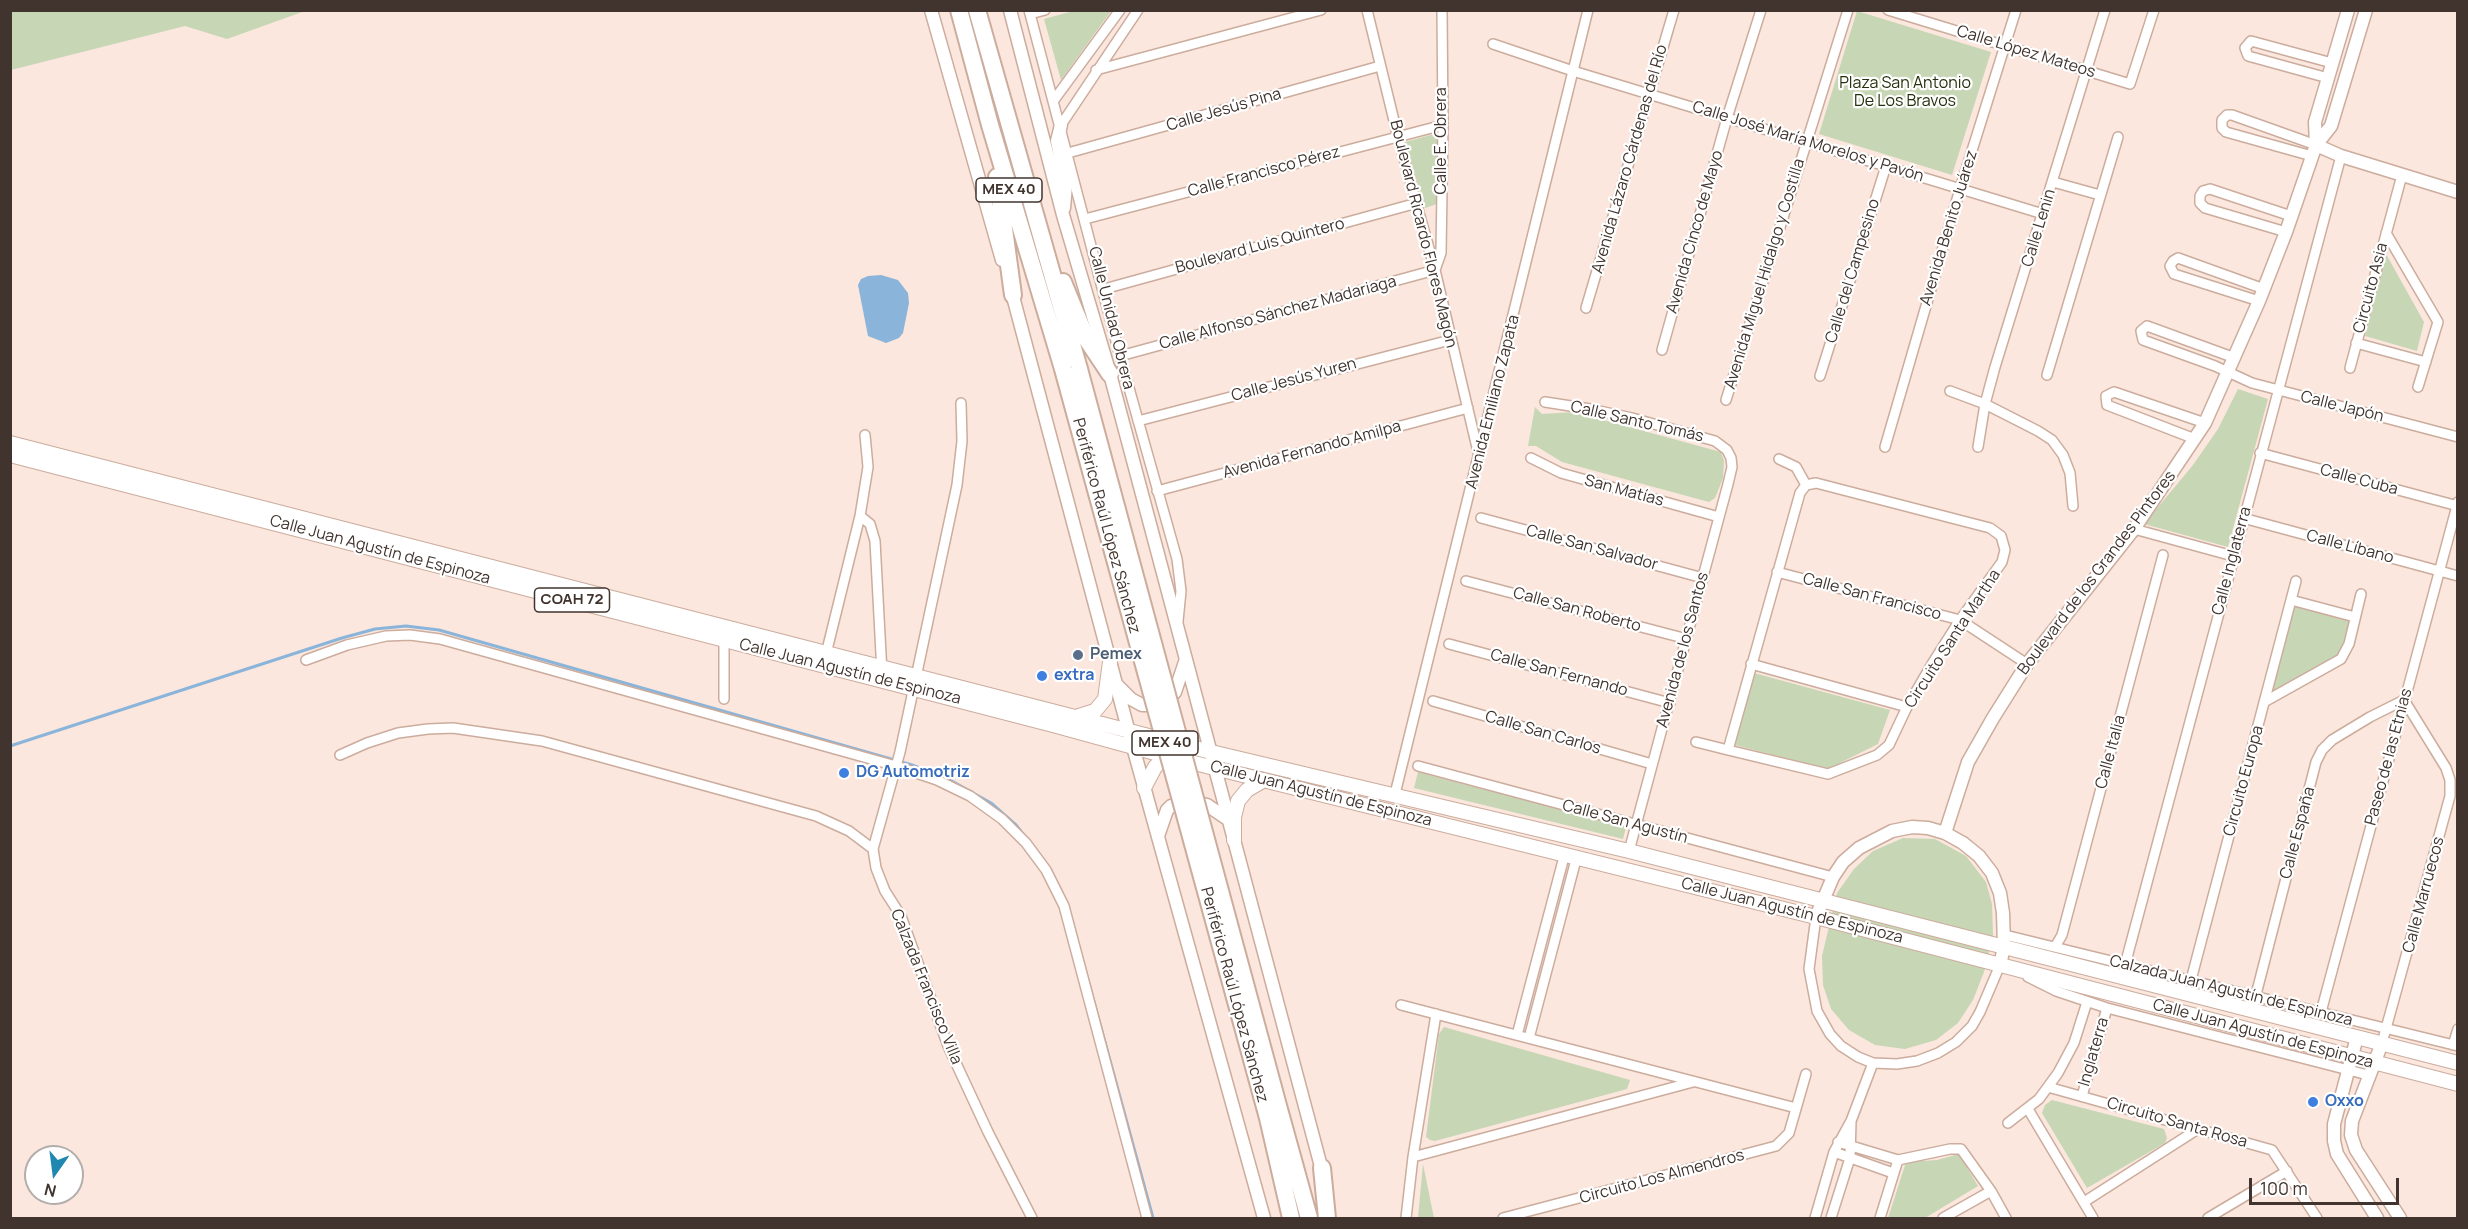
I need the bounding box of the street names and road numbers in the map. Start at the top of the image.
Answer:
street label: Calle López Mateos [1954,22,2098,82]
street label: Avenida Lázaro Cárdenas del Río [1588,42,1672,276]
street label: Calle Jesús Pina [1164,84,1284,136]
street label: Calle E. Obrera [1432,87,1452,195]
street label: Calle José María Morelos y Pavón [1690,98,1926,186]
street label: Boulevard Ricardo Flores Magón [1385,118,1461,350]
street label: Calle Francisco Pérez [1186,142,1342,202]
street label: Avenida Cinco de Mayo [1663,148,1727,316]
street label: Avenida Benito Juárez [1916,148,1982,308]
street label: Avenida Miguel Hidalgo y Costilla [1721,156,1809,392]
road number: MEX 40 [976,178,1042,202]
street label: Calle Lenin [2018,187,2060,269]
street label: Calle del Campesino [1822,197,1884,345]
street label: Boulevard Luis Quintero [1173,214,1347,278]
street label: Circuito Asia [2350,241,2392,335]
street label: Calle Unidad Obrera [1084,245,1138,391]
street label: Calle Alfonso Sánchez Madariaga [1157,272,1399,354]
street label: Avenida Emiliano Zapata [1462,313,1524,491]
street label: Calle Jesús Yuren [1229,354,1359,406]
street label: Calle Japón [2298,387,2386,427]
street label: Calle Santo Tomás [1569,397,1705,447]
street label: Periférico Raúl López Sánchez [1068,416,1144,636]
street label: Avenida Fernando Amilpa [1221,417,1403,483]
street label: Calle Cuba [2318,460,2400,500]
street label: Boulevard de los Grandes Pintores [2014,467,2180,679]
street label: San Matías [1582,471,1666,511]
street label: Calle Inglaterra [2208,505,2256,617]
street label: Calle Juan Agustín de Espinoza [268,511,492,589]
street label: Calle San Salvador [1524,521,1660,575]
street label: Calle Líbano [2304,526,2396,568]
street label: Circuito Santa Martha [1901,566,2005,712]
street label: Calle San Francisco [1801,569,1943,625]
street label: Avenida de los Santos [1653,570,1713,730]
street label: Calle San Roberto [1511,584,1643,636]
road number: COAH 72 [534,588,610,612]
street label: Calle Juan Agustín de Espinoza [737,635,963,709]
street label: Calle San Fernando [1488,645,1630,701]
street label: Paseo de las Etnias [2361,686,2417,828]
street label: Calle San Carlos [1483,707,1603,759]
street label: Calle Italia [2092,713,2130,791]
street label: Circuito Europa [2220,724,2268,838]
road number: MEX 40 [1132,731,1198,755]
street label: Calle Juan Agustín de Espinoza [1208,757,1434,831]
street label: Calle España [2276,785,2320,881]
street label: Calle San Agustín [1560,796,1690,848]
street label: Calle Marruecos [2399,835,2449,955]
street label: Calle Juan Agustín de Espinoza [1679,874,1905,948]
street label: Periférico Raúl López Sánchez [1196,885,1272,1105]
street label: Calzada Francisco Villa [886,907,966,1067]
street label: Calzada Juan Agustín de Espinoza [2108,951,2354,1031]
street label: Calle Juan Agustín de Espinoza [2151,995,2375,1073]
street label: Inglaterra [2075,1015,2113,1089]
street label: Circuito Santa Rosa [2105,1094,2249,1152]
street label: Circuito Los Almendros [1578,1146,1746,1208]

